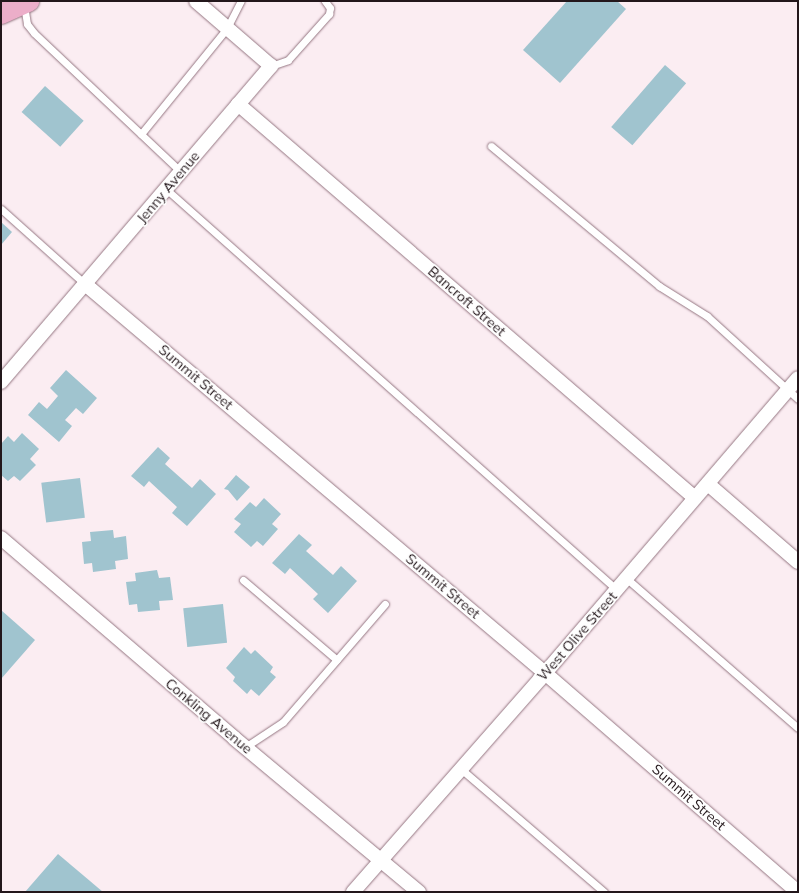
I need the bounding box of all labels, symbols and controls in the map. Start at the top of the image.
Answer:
street label: Jenny Avenue [133,148,203,226]
street label: Bancroft Street [425,263,509,339]
street label: Summit Street [155,341,237,413]
street label: Summit Street [402,550,484,622]
street label: West Olive Street [534,588,620,684]
street label: Conkling Avenue [162,675,256,757]
street label: Summit Street [649,760,729,834]

